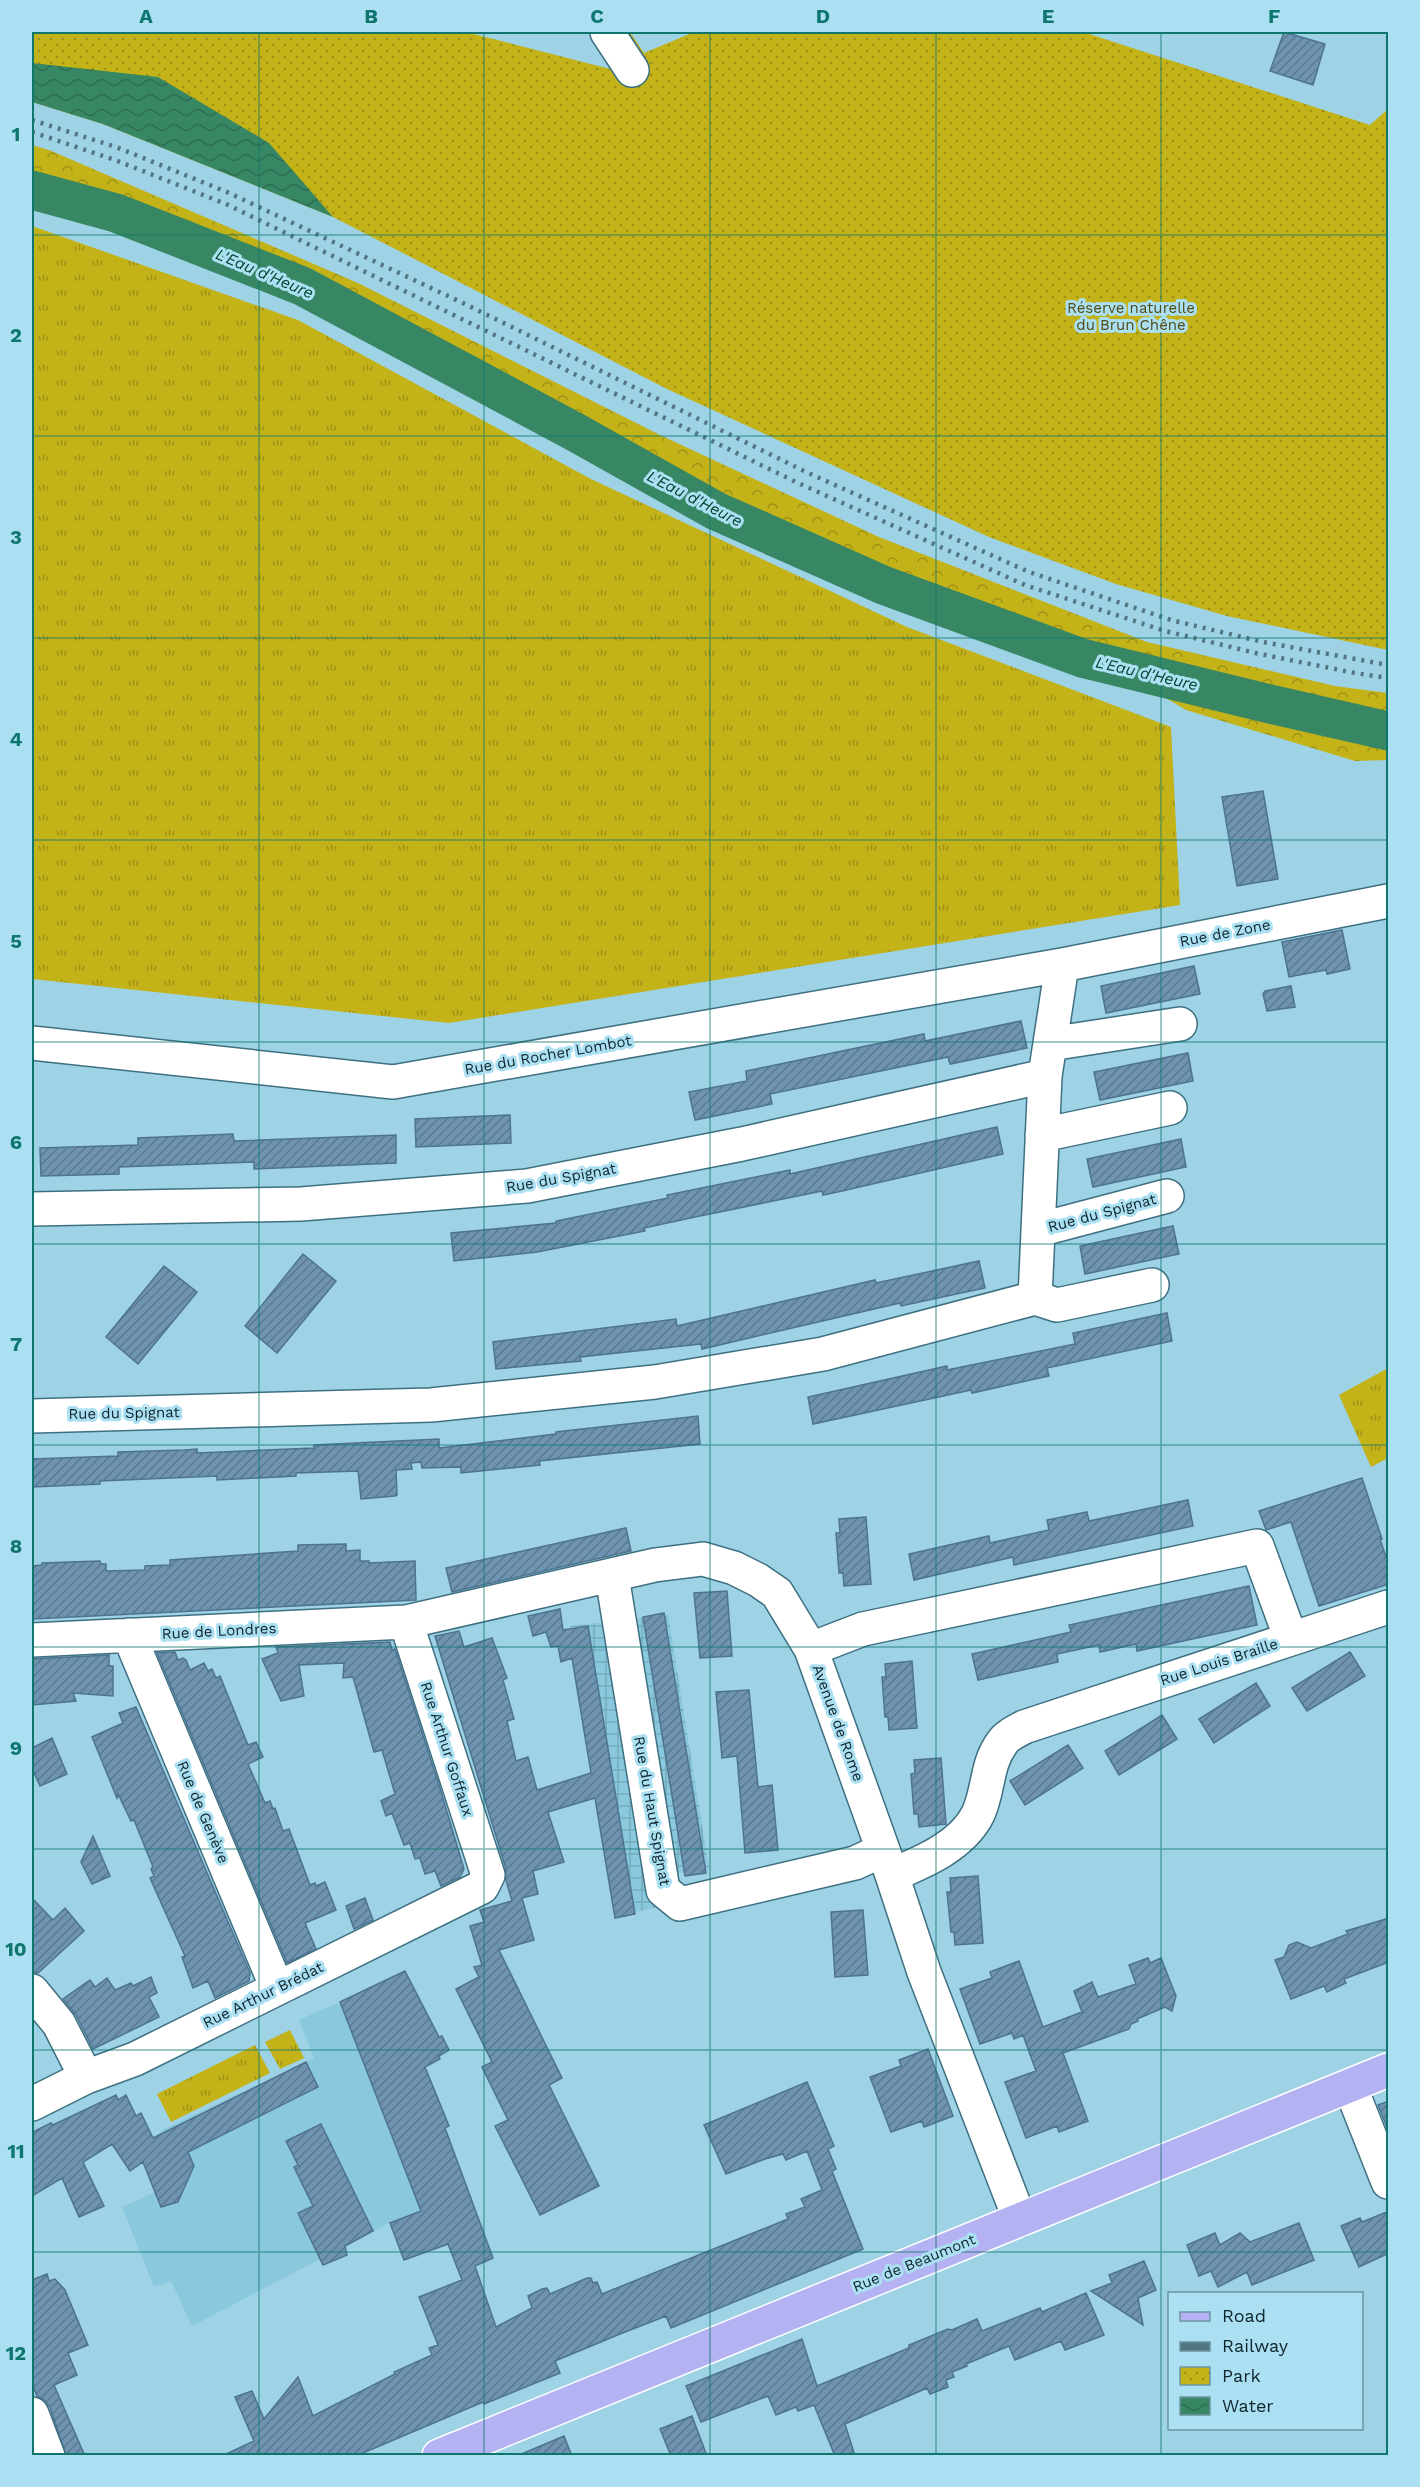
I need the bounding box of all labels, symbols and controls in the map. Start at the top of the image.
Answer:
text: A [139,4,153,28]
text: B [364,4,378,28]
text: C [590,4,604,28]
text: D [816,4,830,28]
text: E [1042,4,1054,28]
text: F [1268,4,1280,28]
text: 1 [12,122,20,146]
water label: L'Eau d'Heure [213,244,317,303]
park label: Réserve naturelle du Brun Chêne [1067,299,1195,334]
text: 2 [10,323,22,347]
water label: L'Eau d'Heure [644,466,746,531]
text: 3 [10,525,22,549]
water label: L'Eau d'Heure [1094,652,1200,694]
text: 4 [10,727,23,751]
street label: Rue de Zone [1178,915,1272,951]
text: 5 [10,929,22,953]
street label: Rue du Rocher Lombot [463,1031,634,1079]
text: 6 [10,1130,22,1154]
street label: Rue du Spignat [505,1159,618,1197]
street label: Rue du Spignat [1046,1190,1159,1236]
text: 7 [10,1332,22,1356]
street label: Rue du Spignat [68,1403,181,1423]
text: 8 [10,1534,22,1558]
street label: Rue de Londres [161,1619,277,1643]
street label: Rue Louis Braille [1158,1634,1280,1690]
street label: Avenue de Rome [809,1662,867,1784]
street label: Rue Arthur Goffaux [417,1679,477,1819]
street label: Rue du Haut Spignat [630,1735,674,1888]
text: 9 [10,1736,22,1760]
street label: Rue de Genève [173,1758,233,1866]
text: 10 [5,1937,27,1961]
street label: Rue Arthur Brédat [200,1958,327,2032]
text: 11 [7,2139,25,2163]
street label: Rue de Beaumont [850,2230,979,2296]
legend [1168,2292,1363,2430]
text: Road [1222,2305,1266,2326]
text: Railway [1222,2335,1289,2356]
text: 12 [6,2341,26,2365]
text: Park [1222,2365,1261,2386]
text: Water [1222,2395,1274,2416]

